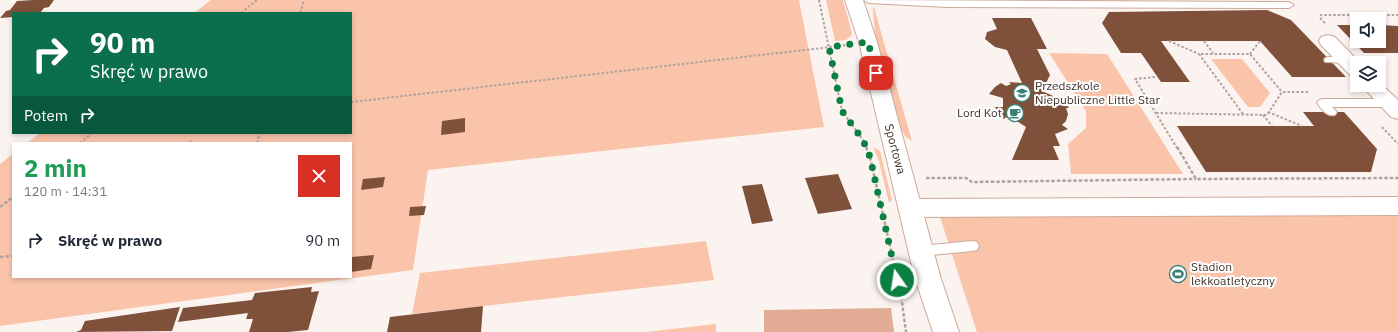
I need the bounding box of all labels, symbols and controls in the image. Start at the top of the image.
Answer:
map controls [1350,12,1386,92]
button: sound [1350,12,1386,48]
text: 90 m [90,24,155,61]
icon: right [24,28,76,80]
pin [859,56,893,90]
button: layers [1350,56,1386,92]
text: Skręć w prawo [90,60,208,83]
icon: arrive [865,62,887,84]
place label: Przedszkole Niepubliczne Little Star [1035,78,1161,107]
school or university icon: Przedszkole Niepubliczne Little Star [1012,83,1032,103]
cafe icon: Lord Kot [1005,103,1025,123]
icon: right [76,104,98,126]
place label: Lord Kot [957,105,1002,120]
text: Potem [24,106,68,125]
street label: Sportowa [882,122,910,176]
text: 2 min [24,152,87,184]
button: close [298,155,340,197]
text: 120 m · 14:31 [24,183,107,200]
icon: right [24,229,46,251]
text: Skręć w prawo [58,231,162,250]
text: 90 m [305,231,340,250]
position arrow [876,259,918,301]
place label: Stadion lekkoatletyczny [1191,259,1275,288]
sports icon: Stadion lekkoatletyczny [1168,264,1188,284]

